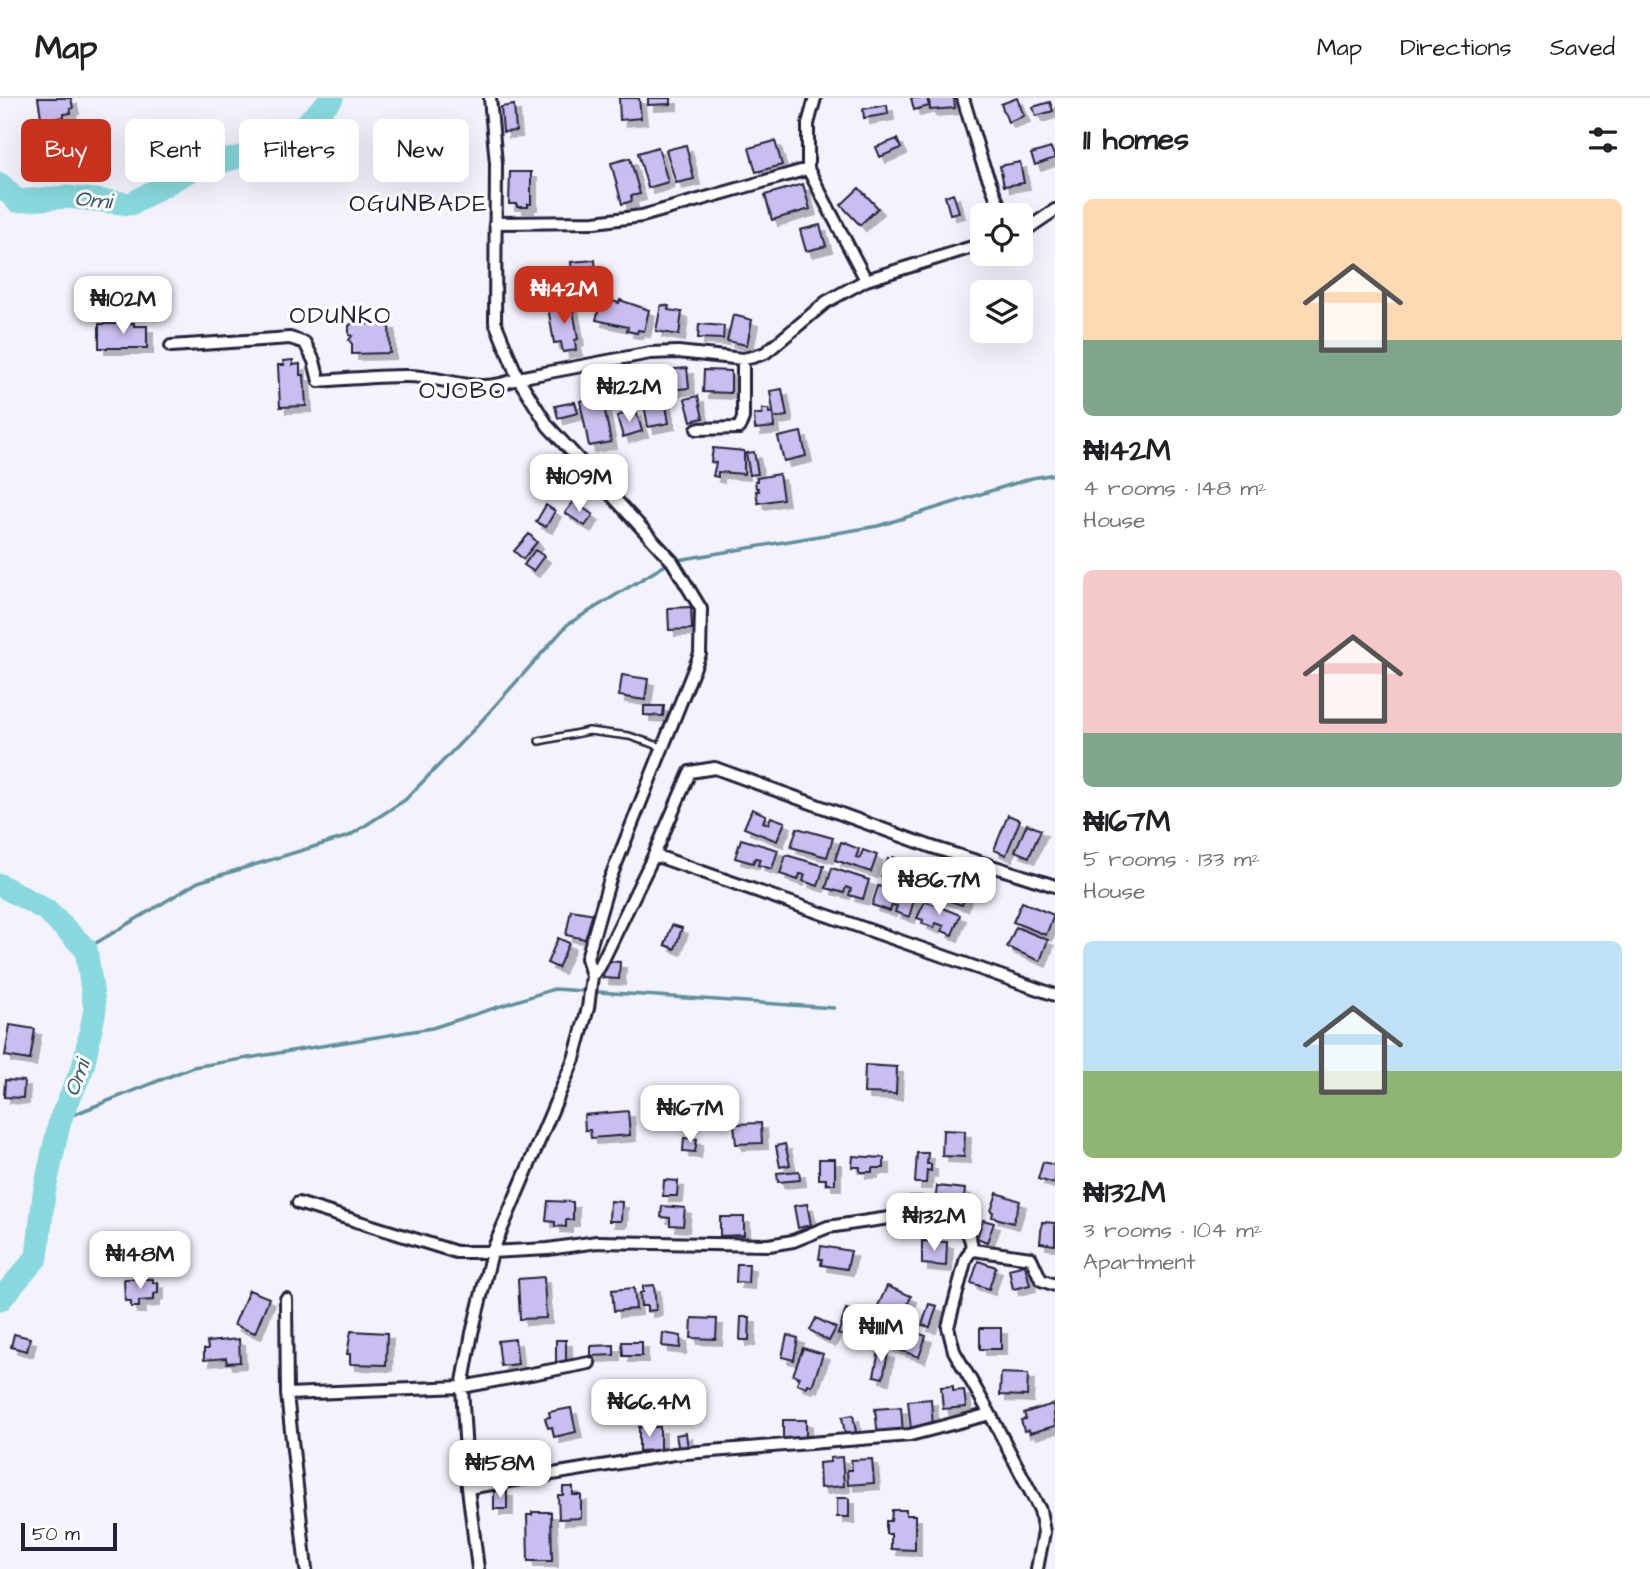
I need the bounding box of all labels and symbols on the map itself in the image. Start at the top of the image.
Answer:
water label: Omi [73,182,115,218]
district label: OGUNBADE [349,187,489,221]
pin: ₦142M [515,266,613,326]
pin: ₦102M [74,276,172,336]
district label: ODUNKO [290,299,392,333]
pin: ₦122M [580,364,678,424]
district label: OJOBO [419,374,507,408]
pin: ₦109M [530,454,628,514]
pin: ₦86.7M [882,858,996,917]
water label: Omi [56,1053,99,1101]
pin: ₦167M [641,1086,739,1145]
pin: ₦132M [885,1194,983,1253]
pin: ₦148M [91,1232,189,1291]
pin: ₦111M [832,1304,930,1364]
pin: ₦66.4M [592,1380,706,1439]
pin: ₦158M [451,1440,549,1500]
scale bar [21,1520,117,1552]

